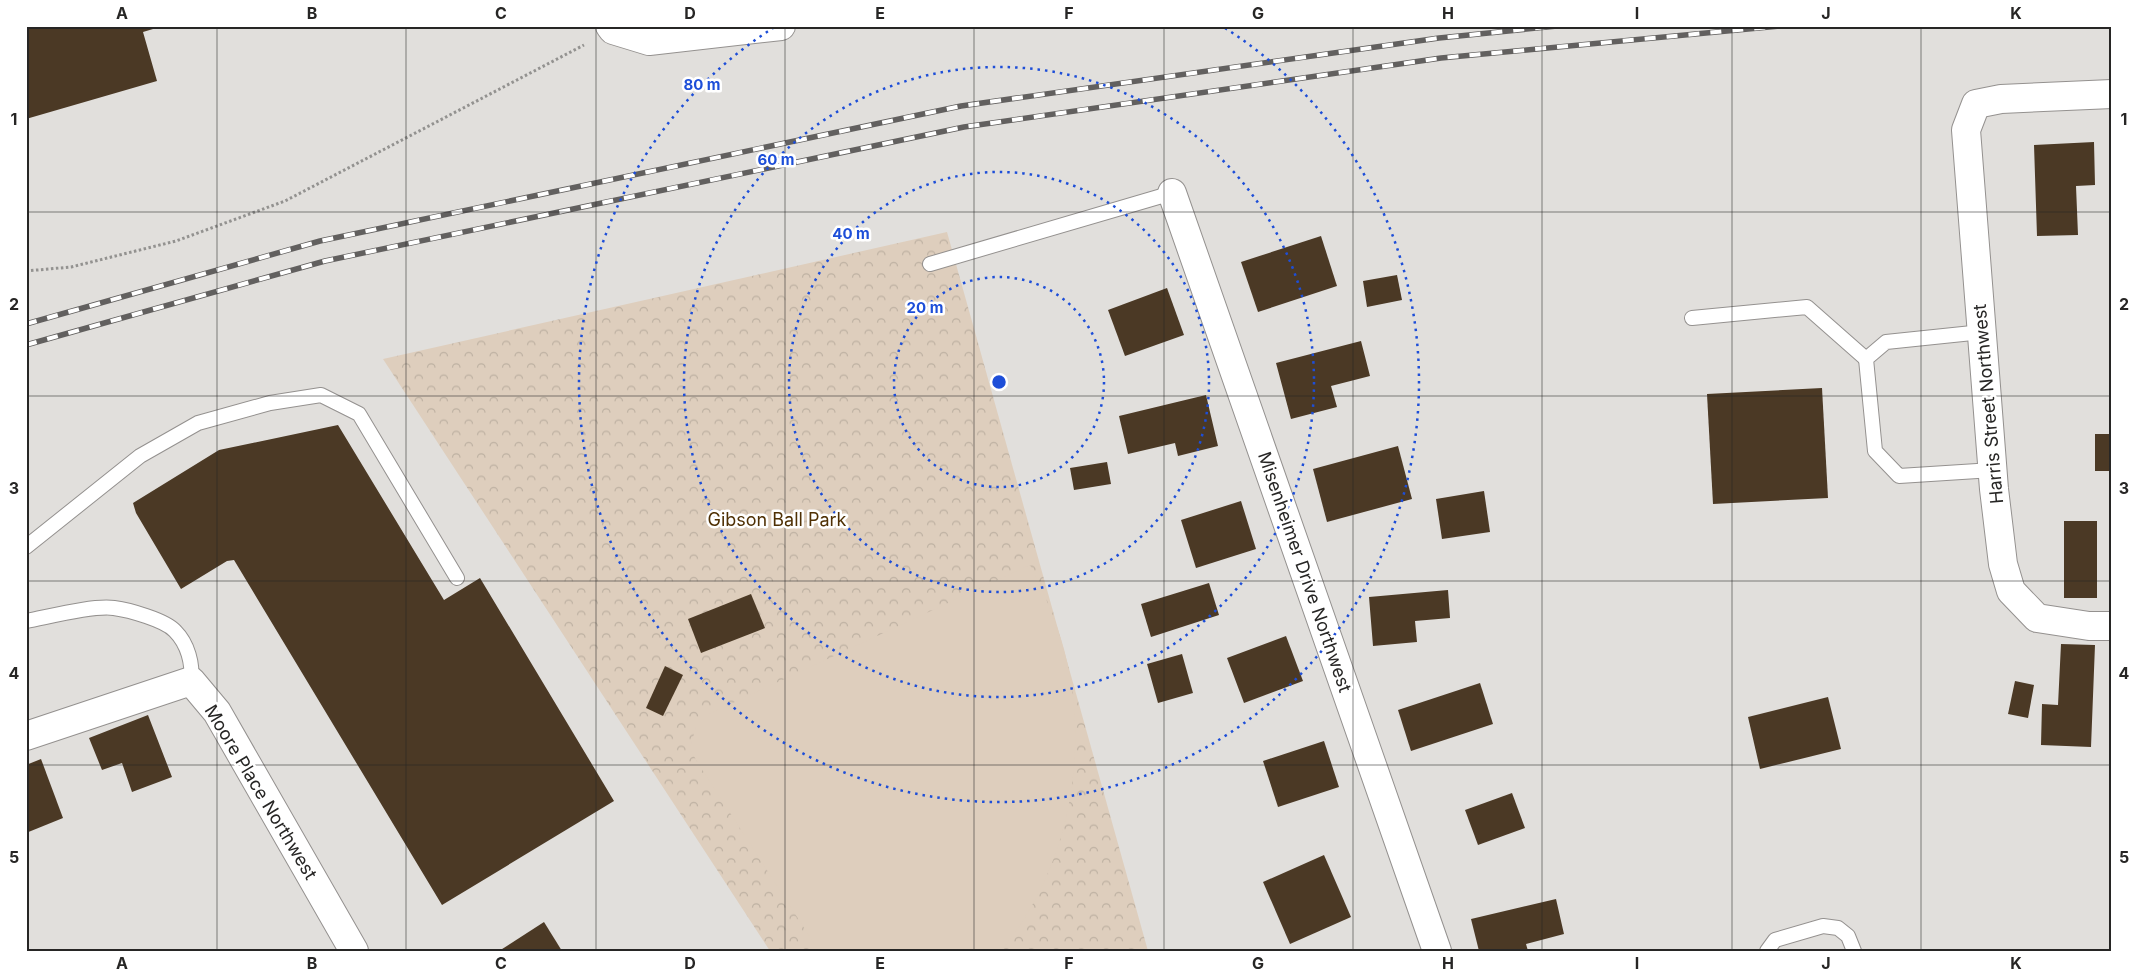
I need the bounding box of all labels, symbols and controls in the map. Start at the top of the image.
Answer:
text: A [116,3,128,23]
text: B [307,3,317,23]
text: C [495,3,507,23]
text: D [684,3,696,23]
text: E [875,3,885,23]
text: F [1064,3,1074,23]
text: G [1252,3,1264,23]
text: H [1442,3,1454,23]
text: I [1635,3,1639,23]
text: J [1821,3,1831,23]
text: K [2010,3,2022,23]
text: 80 m [683,75,721,94]
text: 1 [11,109,17,129]
text: 1 [2121,109,2127,129]
text: 60 m [757,150,795,169]
text: 40 m [832,224,870,243]
text: 2 [9,294,19,314]
text: 2 [2119,294,2129,314]
text: 20 m [907,298,943,317]
street label: Harris Street Northwest [1969,303,2007,505]
centre of rings [990,373,1008,391]
street label: Misenheimer Drive Northwest [1254,449,1356,695]
text: 3 [9,478,19,498]
text: 3 [2119,478,2129,498]
park label: Gibson Ball Park [707,509,847,530]
text: 4 [9,663,20,683]
text: 4 [2119,663,2130,683]
street label: Moore Place Northwest [201,701,322,883]
text: 5 [9,847,19,867]
text: 5 [2119,847,2129,867]
text: A [116,953,128,973]
text: B [307,953,317,973]
text: C [495,953,507,973]
text: D [684,953,696,973]
text: E [875,953,885,973]
text: F [1064,953,1074,973]
text: G [1252,953,1264,973]
text: H [1442,953,1454,973]
text: I [1635,953,1639,973]
text: J [1821,953,1831,973]
text: K [2010,953,2022,973]

